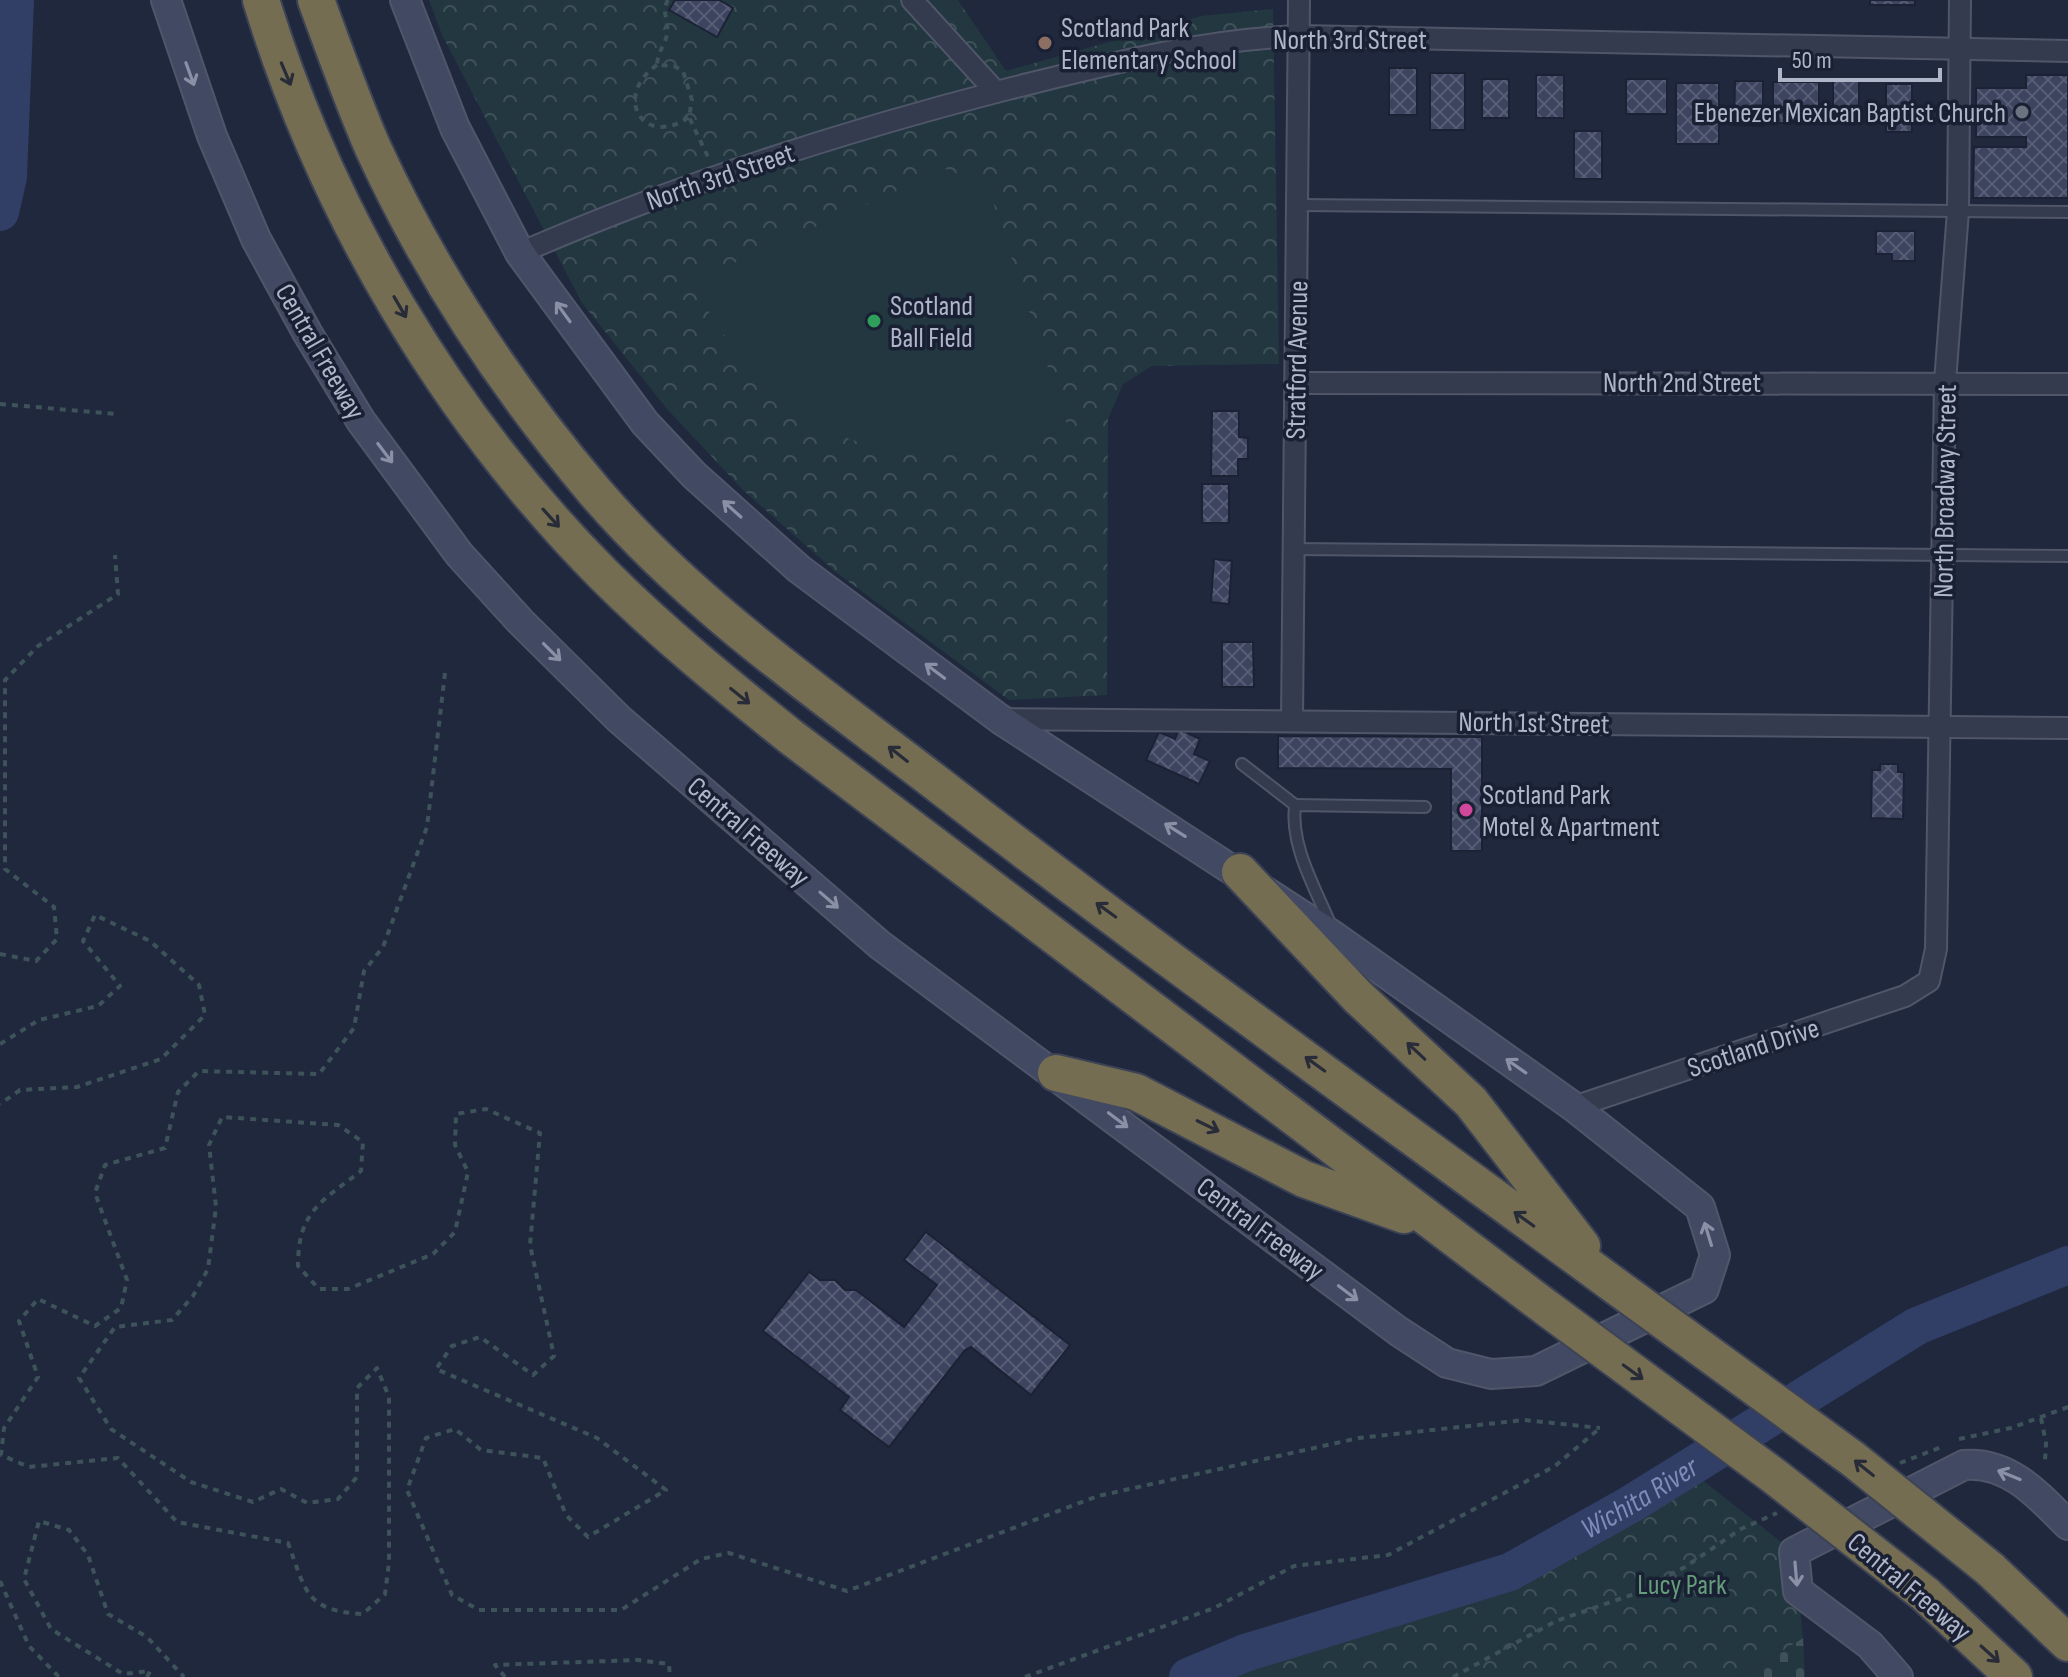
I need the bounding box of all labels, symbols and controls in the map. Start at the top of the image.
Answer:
place label: Scotland Park Elementary School [1061,12,1237,77]
street label: North 3rd Street [1273,24,1427,57]
scale bar [1780,32,1940,82]
marker: Scotland Park Elementary School [1036,34,1054,52]
text: 50 m [1792,46,1832,75]
one-way arrow [184,61,199,86]
one-way arrow [280,61,295,86]
place label: Ebenezer Mexican Baptist Church [1694,97,2006,130]
marker: Ebenezer Mexican Baptist Church [2013,103,2031,121]
street label: North 3rd Street [642,137,799,218]
street label: Central Freeway [268,278,372,425]
street label: Stratford Avenue [1280,280,1315,440]
place label: Scotland Ball Field [890,290,973,355]
one-way arrow [392,295,408,318]
one-way arrow [555,302,571,324]
marker: Scotland Ball Field [865,312,883,330]
street label: North 2nd Street [1603,367,1761,400]
street label: North Broadway Street [1927,384,1964,598]
one-way arrow [377,442,393,464]
one-way arrow [722,501,742,519]
one-way arrow [542,508,561,528]
one-way arrow [542,643,562,662]
one-way arrow [925,662,946,679]
one-way arrow [729,688,750,705]
street label: North 1st Street [1458,706,1610,741]
one-way arrow [888,745,909,762]
street label: Central Freeway [680,770,816,894]
place label: Scotland Park Motel & Apartment [1482,779,1660,844]
marker: Scotland Park Motel & Apartment [1457,801,1475,819]
one-way arrow [1164,822,1186,839]
one-way arrow [818,891,839,909]
one-way arrow [1096,902,1117,919]
street label: Scotland Drive [1684,1012,1823,1085]
one-way arrow [1406,1043,1426,1061]
one-way arrow [1305,1056,1326,1073]
one-way arrow [1506,1058,1527,1075]
one-way arrow [1107,1112,1128,1129]
one-way arrow [1195,1119,1219,1134]
street label: Central Freeway [1190,1171,1330,1288]
one-way arrow [1514,1210,1536,1227]
one-way arrow [1700,1221,1715,1247]
one-way arrow [1337,1285,1358,1302]
one-way arrow [1622,1363,1643,1380]
water label: Wichita River [1575,1449,1706,1547]
one-way arrow [1854,1459,1875,1477]
one-way arrow [1997,1467,2022,1481]
street label: Central Freeway [1841,1526,1977,1648]
one-way arrow [1789,1560,1804,1587]
park label: Lucy Park [1637,1569,1727,1602]
one-way arrow [1980,1644,2000,1662]

